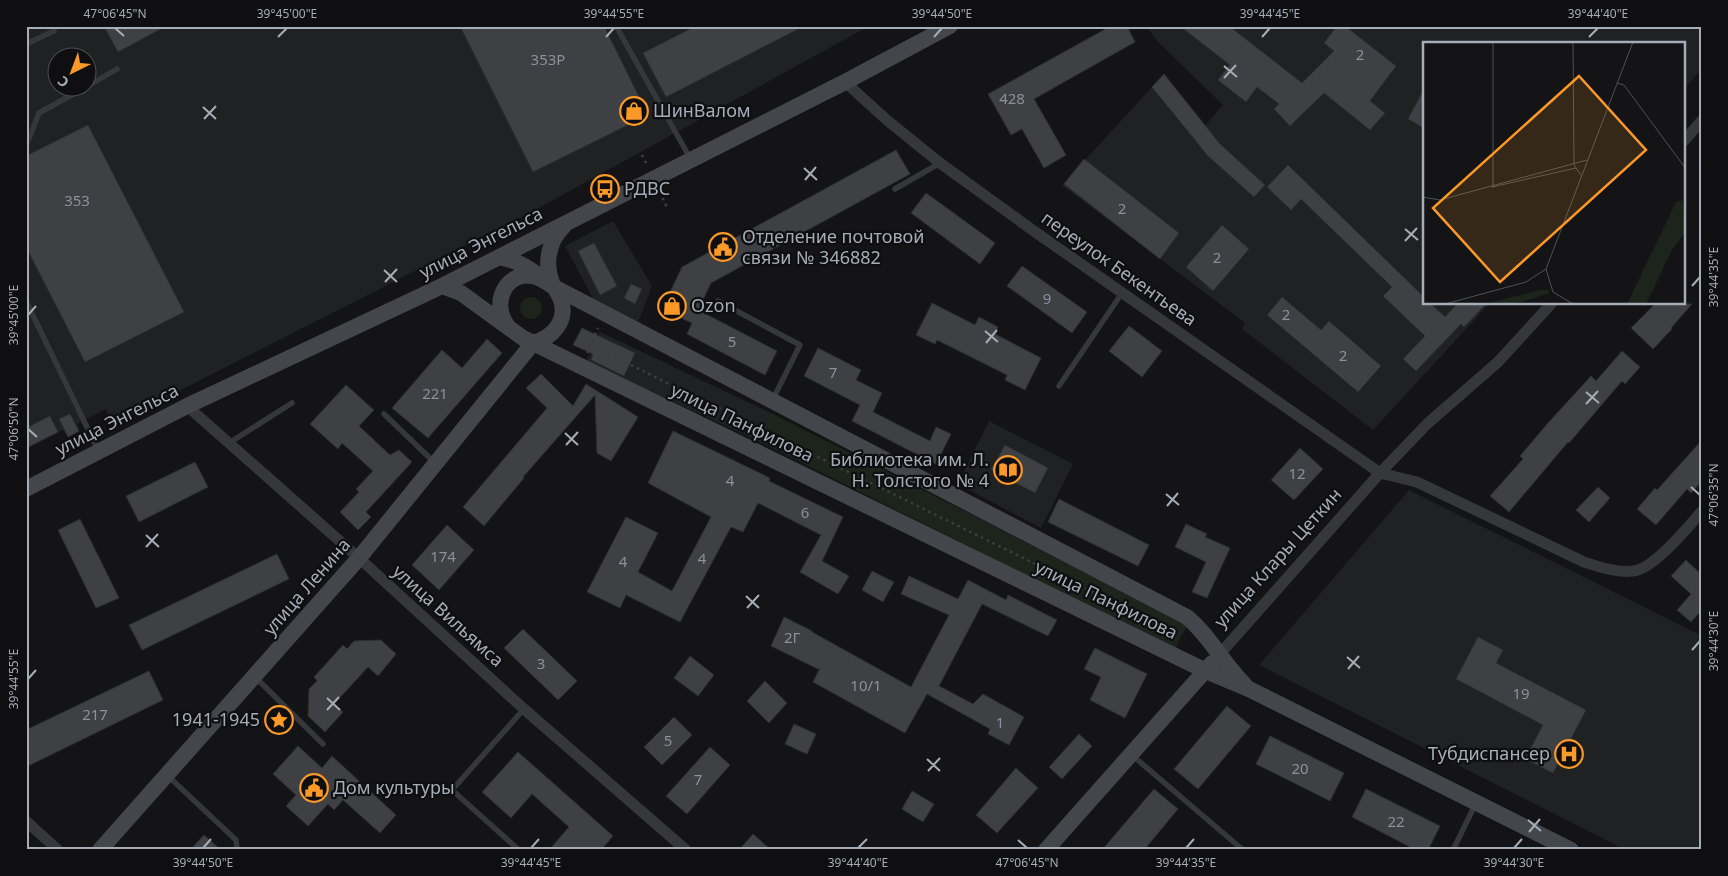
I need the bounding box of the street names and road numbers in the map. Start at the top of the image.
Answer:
street label: улица Энгельса [415,201,546,284]
street label: переулок Бекентьева [1037,205,1202,331]
street label: улица Панфилова [667,377,818,467]
street label: улица Энгельса [51,378,182,461]
street label: улица Клары Цеткин [1208,482,1346,632]
street label: улица Ленина [257,533,355,640]
street label: улица Панфилова [1031,554,1182,644]
street label: улица Вильямса [388,559,509,672]

